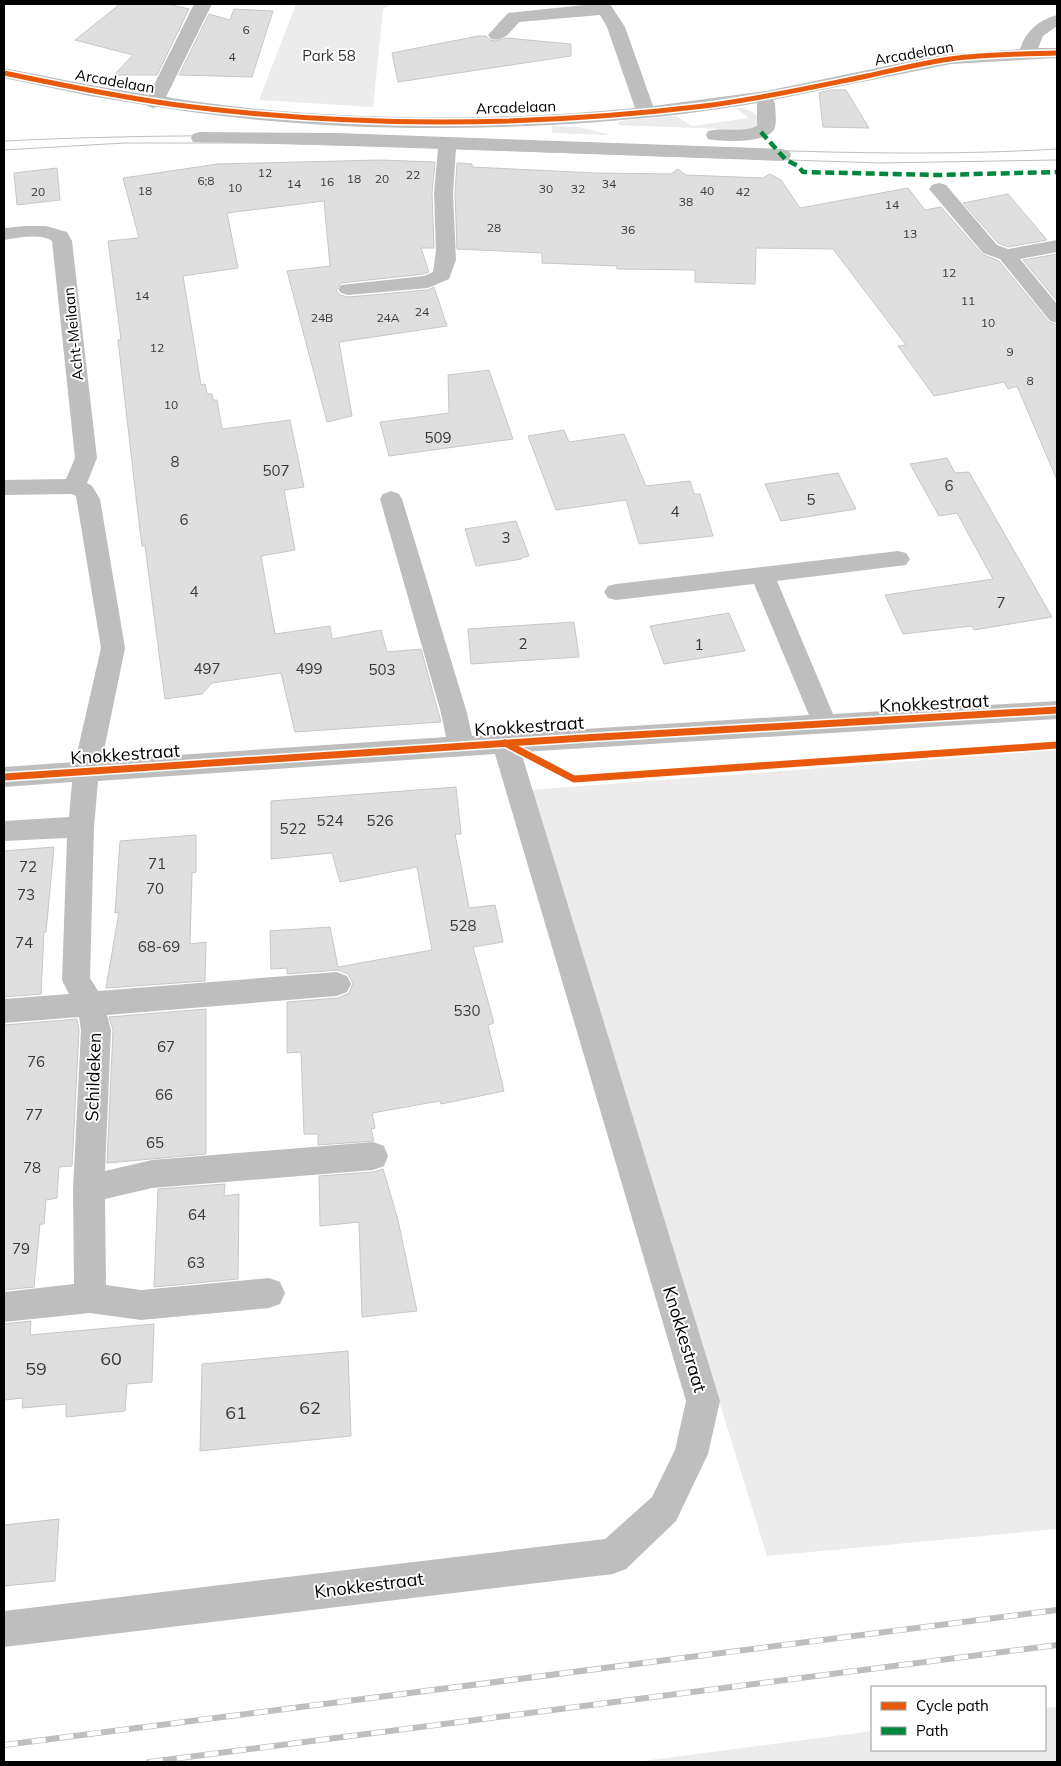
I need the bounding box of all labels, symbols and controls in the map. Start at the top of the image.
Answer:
house number: 6 [242,22,250,37]
street label: Arcadelaan [873,37,955,69]
park label: Park 58 [302,46,356,65]
house number: 4 [228,49,236,64]
street label: Arcadelaan [74,65,156,97]
street label: Arcadelaan [476,96,556,118]
house number: 12 [258,165,272,180]
house number: 22 [406,167,420,182]
house number: 18 [347,171,361,186]
house number: 20 [375,171,389,186]
house number: 6;8 [197,173,215,188]
house number: 16 [320,174,334,189]
house number: 14 [287,176,301,191]
house number: 34 [602,176,616,191]
house number: 10 [228,180,242,195]
house number: 30 [539,181,553,196]
house number: 32 [571,181,585,196]
house number: 18 [138,183,152,198]
house number: 40 [700,183,714,198]
house number: 20 [31,184,45,199]
house number: 42 [736,184,750,199]
house number: 38 [679,194,693,209]
house number: 14 [885,197,899,212]
house number: 28 [487,220,501,235]
house number: 36 [621,222,635,237]
house number: 13 [903,226,917,241]
house number: 12 [942,265,956,280]
street label: Acht-Meilaan [59,286,87,382]
house number: 14 [135,288,149,303]
house number: 11 [961,293,975,308]
house number: 24 [415,304,429,319]
house number: 24B [311,310,333,325]
house number: 24A [376,310,400,325]
house number: 10 [981,315,995,330]
house number: 12 [150,340,164,355]
house number: 9 [1006,344,1014,359]
house number: 8 [1026,373,1034,388]
house number: 10 [164,397,178,412]
house number: 509 [424,428,452,447]
house number: 8 [170,452,180,471]
house number: 507 [262,461,290,480]
house number: 6 [944,476,954,495]
house number: 5 [806,490,816,509]
house number: 4 [670,502,680,521]
house number: 6 [179,510,189,529]
house number: 3 [501,528,511,547]
house number: 4 [189,582,199,601]
house number: 7 [996,593,1006,612]
house number: 2 [518,634,528,653]
house number: 1 [694,635,704,654]
house number: 497 [193,659,221,678]
house number: 499 [295,659,323,678]
house number: 503 [368,660,396,679]
street label: Knokkestraat [879,689,989,717]
street label: Knokkestraat [473,711,585,741]
street label: Knokkestraat [69,739,181,769]
house number: 524 [316,811,344,830]
house number: 526 [366,811,394,830]
house number: 522 [279,819,307,838]
house number: 71 [148,854,166,873]
house number: 72 [19,857,37,876]
house number: 70 [146,879,164,898]
house number: 73 [17,885,35,904]
house number: 528 [449,916,477,935]
house number: 74 [15,933,33,952]
house number: 68-69 [138,937,180,956]
house number: 530 [453,1001,481,1020]
street label: Schildeken [80,1032,106,1122]
house number: 67 [157,1037,175,1056]
house number: 76 [27,1052,45,1071]
house number: 66 [155,1085,173,1104]
house number: 77 [25,1105,43,1124]
house number: 65 [146,1133,164,1152]
house number: 78 [23,1158,41,1177]
house number: 64 [188,1205,206,1224]
house number: 79 [12,1239,30,1258]
house number: 63 [187,1253,205,1272]
street label: Knokkestraat [658,1283,712,1395]
house number: 60 [100,1347,122,1370]
house number: 59 [25,1357,47,1380]
house number: 62 [299,1396,321,1419]
house number: 61 [225,1401,247,1424]
street label: Knokkestraat [313,1567,425,1603]
legend [871,1686,1046,1751]
text: Cycle path [916,1696,989,1715]
text: Path [916,1721,948,1740]

